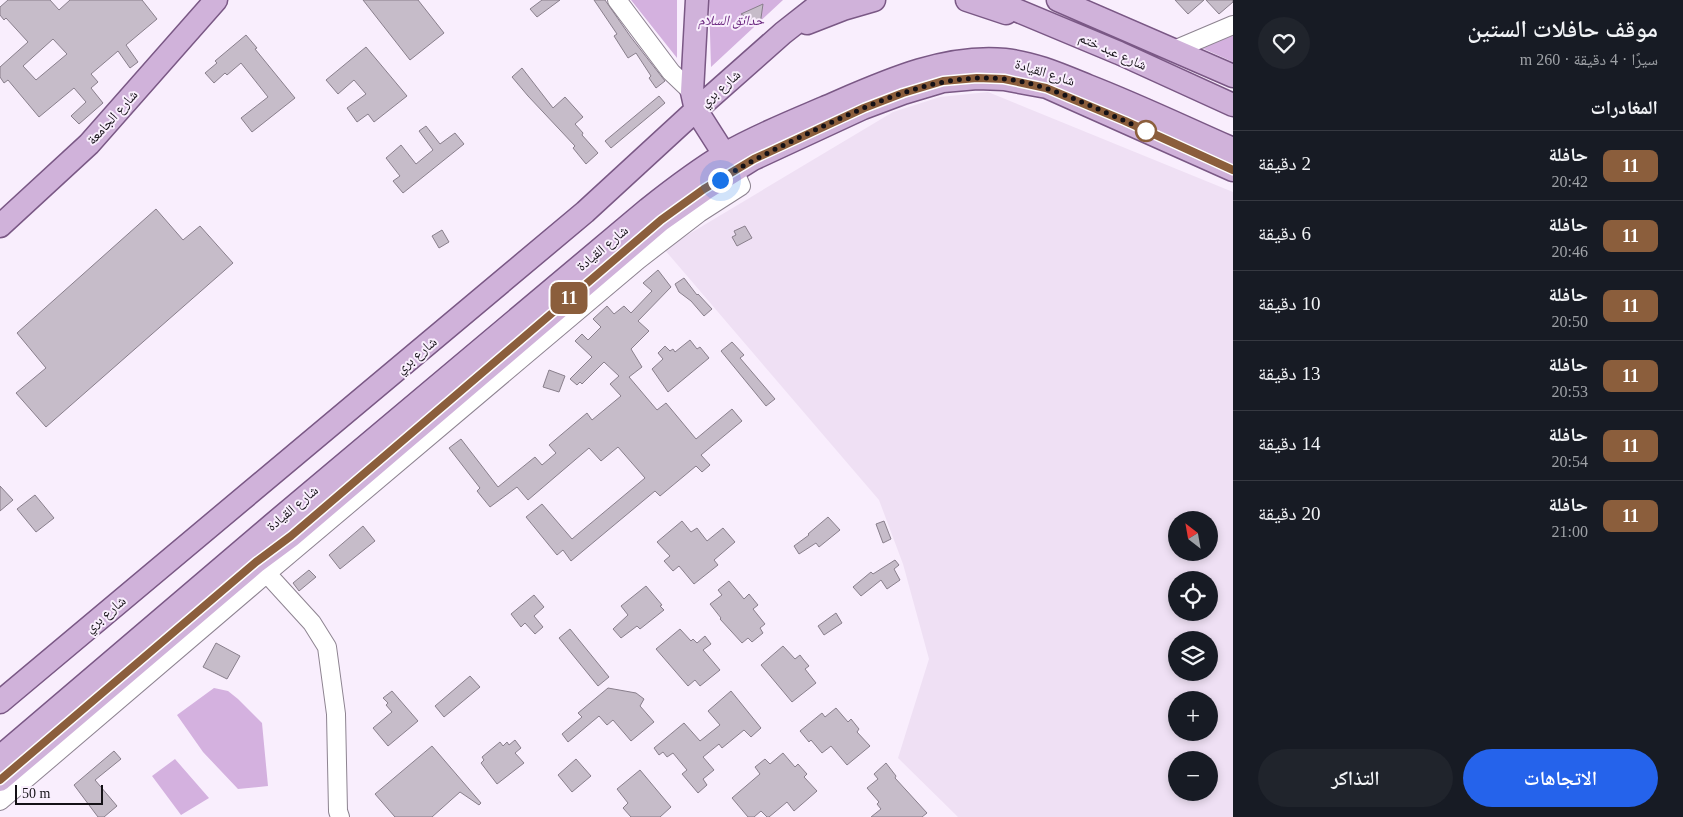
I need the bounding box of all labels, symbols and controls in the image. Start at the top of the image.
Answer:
park label: حدائق السلام [698,13,765,30]
text: موقف حافلات الستين [1467,16,1658,42]
button: heart [1258,17,1310,69]
street label: شارع عبد ختم [1076,30,1149,75]
text: سيرًا · 4 دقيقة · 260 m [1520,51,1658,68]
street label: شارع القيادة [1012,56,1077,91]
street label: شارع بري [697,67,746,113]
street label: شارع الجامعة [84,87,142,149]
text: المغادرات [1591,97,1658,118]
unlabelled marker [1135,120,1157,142]
text: حافلة [1549,144,1588,165]
text: 2 دقيقة [1258,153,1311,174]
text: 11 [1622,156,1639,176]
your location [708,168,733,193]
text: 20:42 [1552,173,1588,190]
text: حافلة [1549,214,1588,235]
street label: شارع القيادة [574,223,632,276]
text: 6 دقيقة [1258,223,1311,244]
text: 11 [1622,226,1639,246]
text: 20:46 [1552,243,1588,260]
line badge: 11 [546,282,592,314]
text: حافلة [1549,284,1588,305]
text: 11 [560,288,578,308]
text: 10 دقيقة [1258,293,1320,314]
text: 11 [1622,296,1639,316]
text: 20:50 [1552,313,1588,330]
street label: شارع بري [393,334,442,379]
text: حافلة [1549,354,1588,375]
text: 13 دقيقة [1258,363,1320,384]
text: 11 [1622,366,1639,386]
text: 20:53 [1552,383,1588,400]
text: حافلة [1549,424,1588,445]
text: 14 دقيقة [1258,433,1320,454]
text: 11 [1622,436,1639,456]
text: 20:54 [1552,453,1588,470]
street label: شارع القيادة [264,483,322,536]
text: حافلة [1549,494,1588,515]
text: 20 دقيقة [1258,503,1320,524]
text: 11 [1622,506,1639,526]
north arrow [1168,511,1218,561]
map controls [1168,511,1218,801]
text: 21:00 [1552,523,1588,540]
button: locate [1168,571,1218,621]
street label: شارع بري [82,593,131,638]
button: layers [1168,631,1218,681]
button: + [1168,691,1218,741]
button: التذاكر [1258,749,1453,807]
button: الاتجاهات [1463,749,1658,807]
button: − [1168,751,1218,801]
scale bar [15,782,102,805]
text: 50 m [22,786,50,801]

